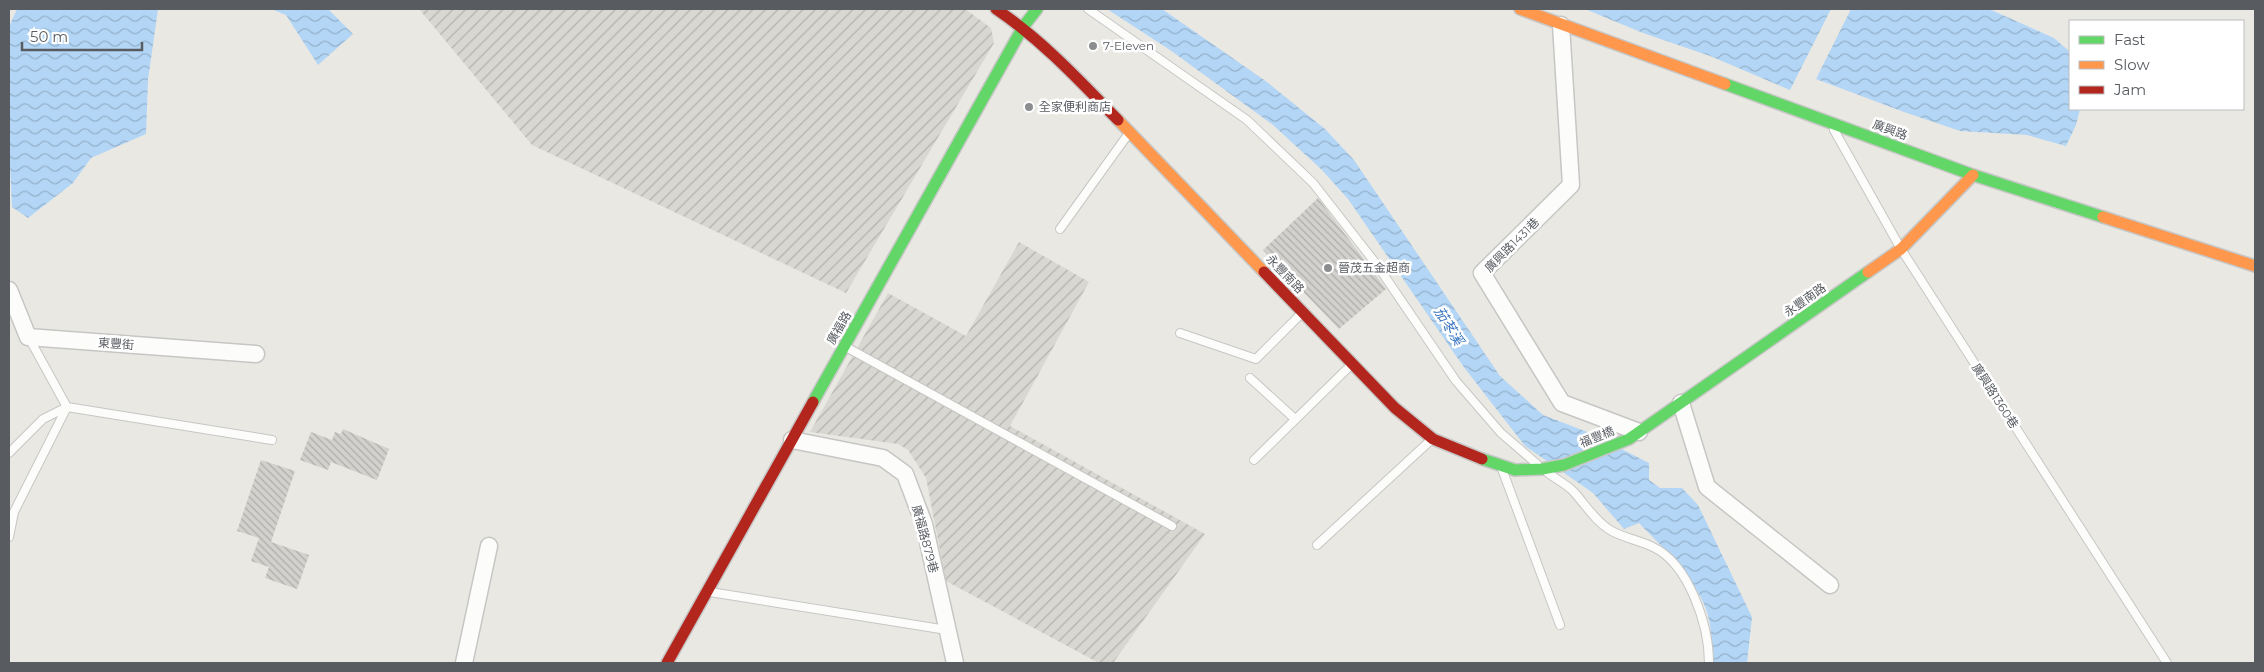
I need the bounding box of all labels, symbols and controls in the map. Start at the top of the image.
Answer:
scale bar [22,20,142,52]
legend [2069,20,2244,110]
text: 50 m [30,27,68,46]
text: Fast [2114,30,2145,49]
place label: 7-Eleven [1103,38,1154,53]
marker: 7-Eleven [1087,40,1099,52]
text: Slow [2114,55,2150,74]
text: Jam [2113,80,2146,99]
place label: 全家便利商店 [1039,99,1111,114]
marker: 全家便利商店 [1023,101,1035,113]
street label: 廣興路 [1871,116,1910,143]
street label: 廣興路1431巷 [1481,214,1542,275]
street label: 永豐南路 [1263,251,1307,296]
place label: 晉茂五金超商 [1338,260,1410,275]
marker: 晉茂五金超商 [1322,262,1334,274]
street label: 永豐南路 [1781,280,1829,320]
water label: 茄苳溪 [1430,303,1469,350]
street label: 廣福路 [823,308,854,347]
street label: 東豐街 [98,335,135,352]
street label: 廣興路1360巷 [1969,360,2022,431]
street label: 福豐橋 [1577,423,1616,450]
street label: 廣福路879巷 [909,503,942,575]

